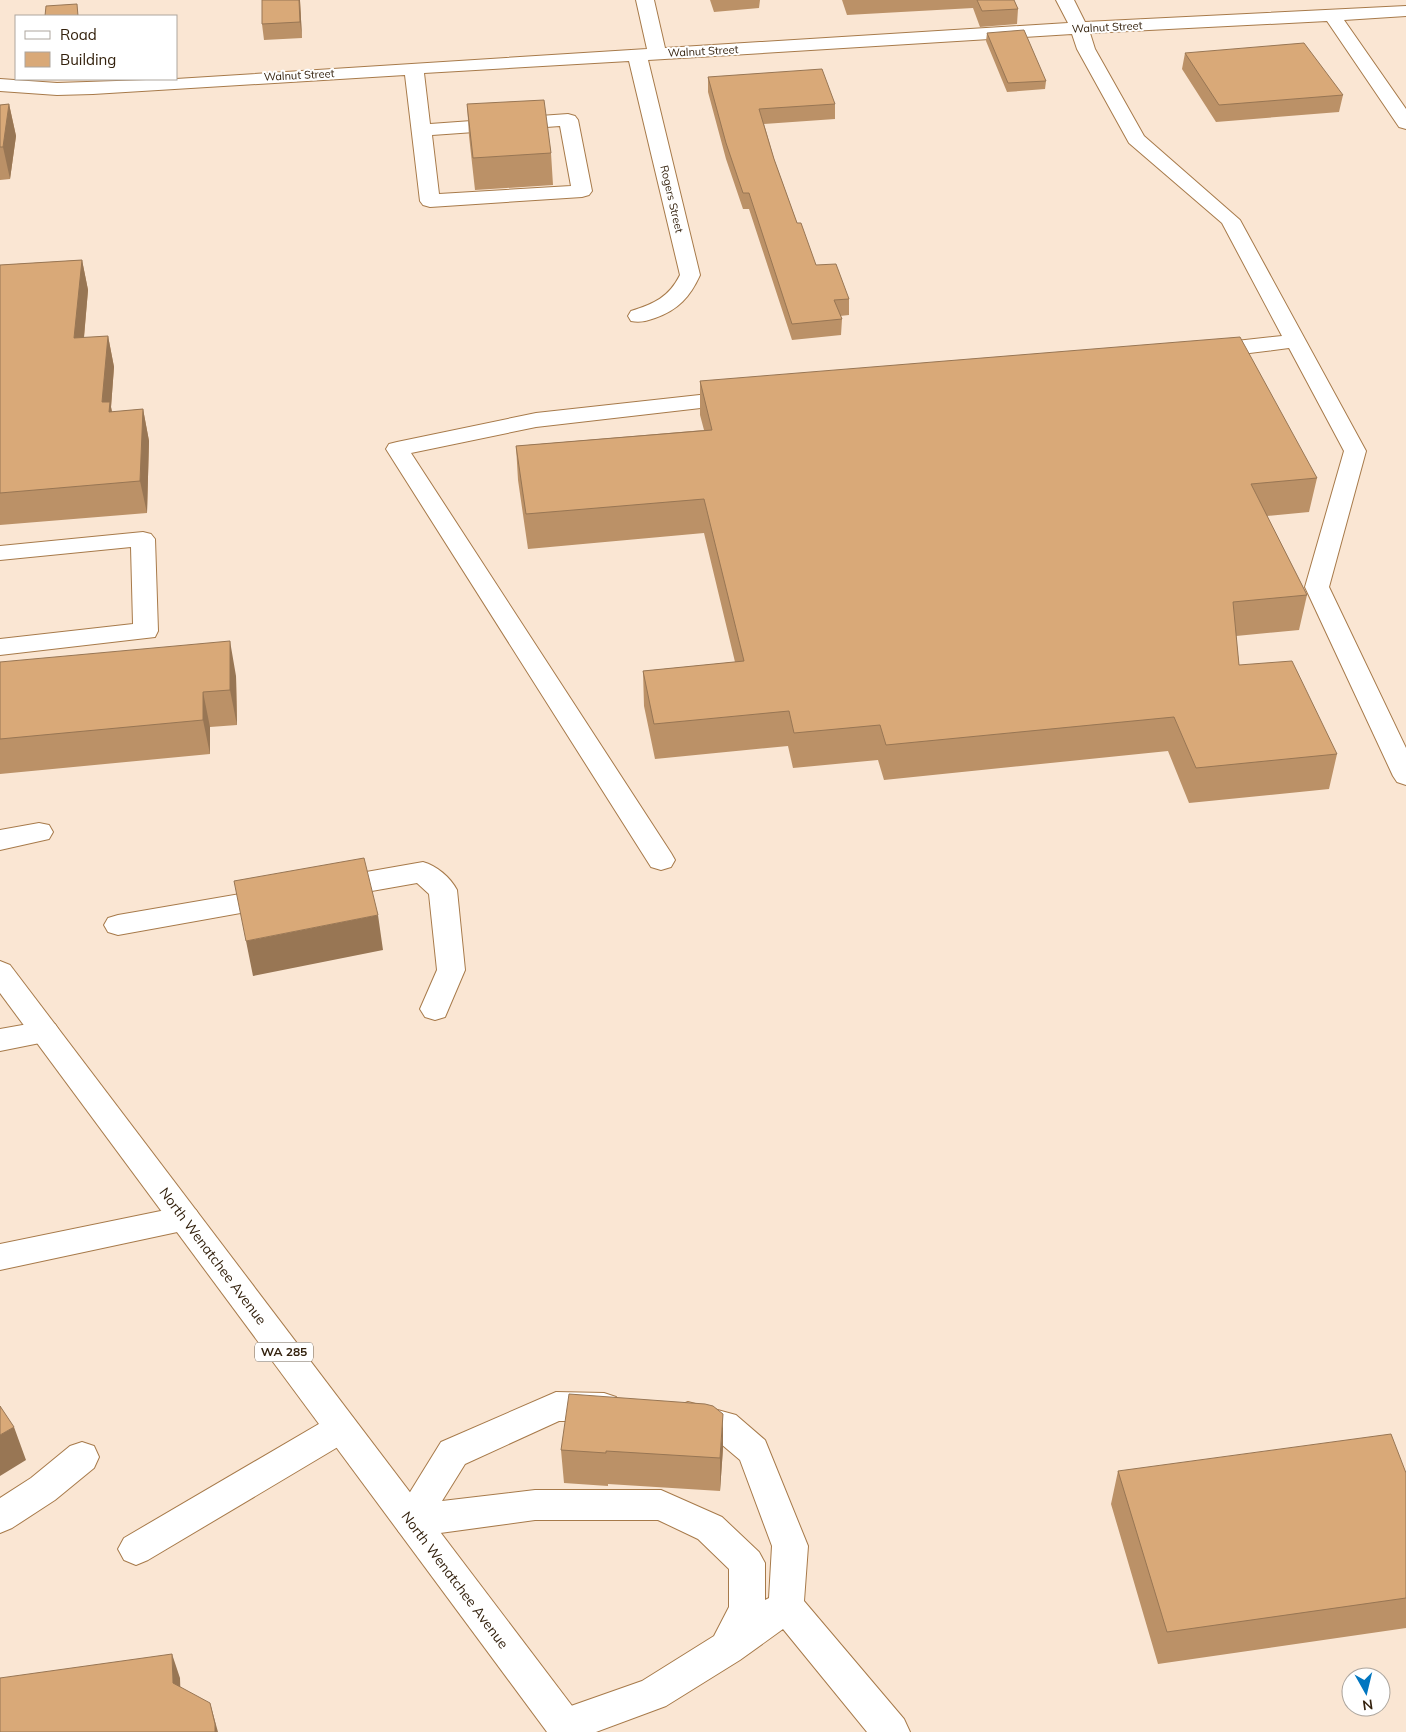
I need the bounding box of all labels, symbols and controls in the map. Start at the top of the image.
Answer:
legend [15,15,178,80]
street label: Walnut Street [1071,18,1143,36]
text: Road [60,25,97,44]
street label: Walnut Street [667,42,739,60]
text: Building [60,50,116,69]
street label: Walnut Street [263,66,335,84]
street label: Rogers Street [657,164,687,234]
street label: North Wenatchee Avenue [155,1184,271,1328]
road number: WA 285 [255,1342,313,1361]
street label: North Wenatchee Avenue [397,1508,513,1652]
north arrow [1341,1667,1391,1717]
text: N [1361,1695,1374,1715]

